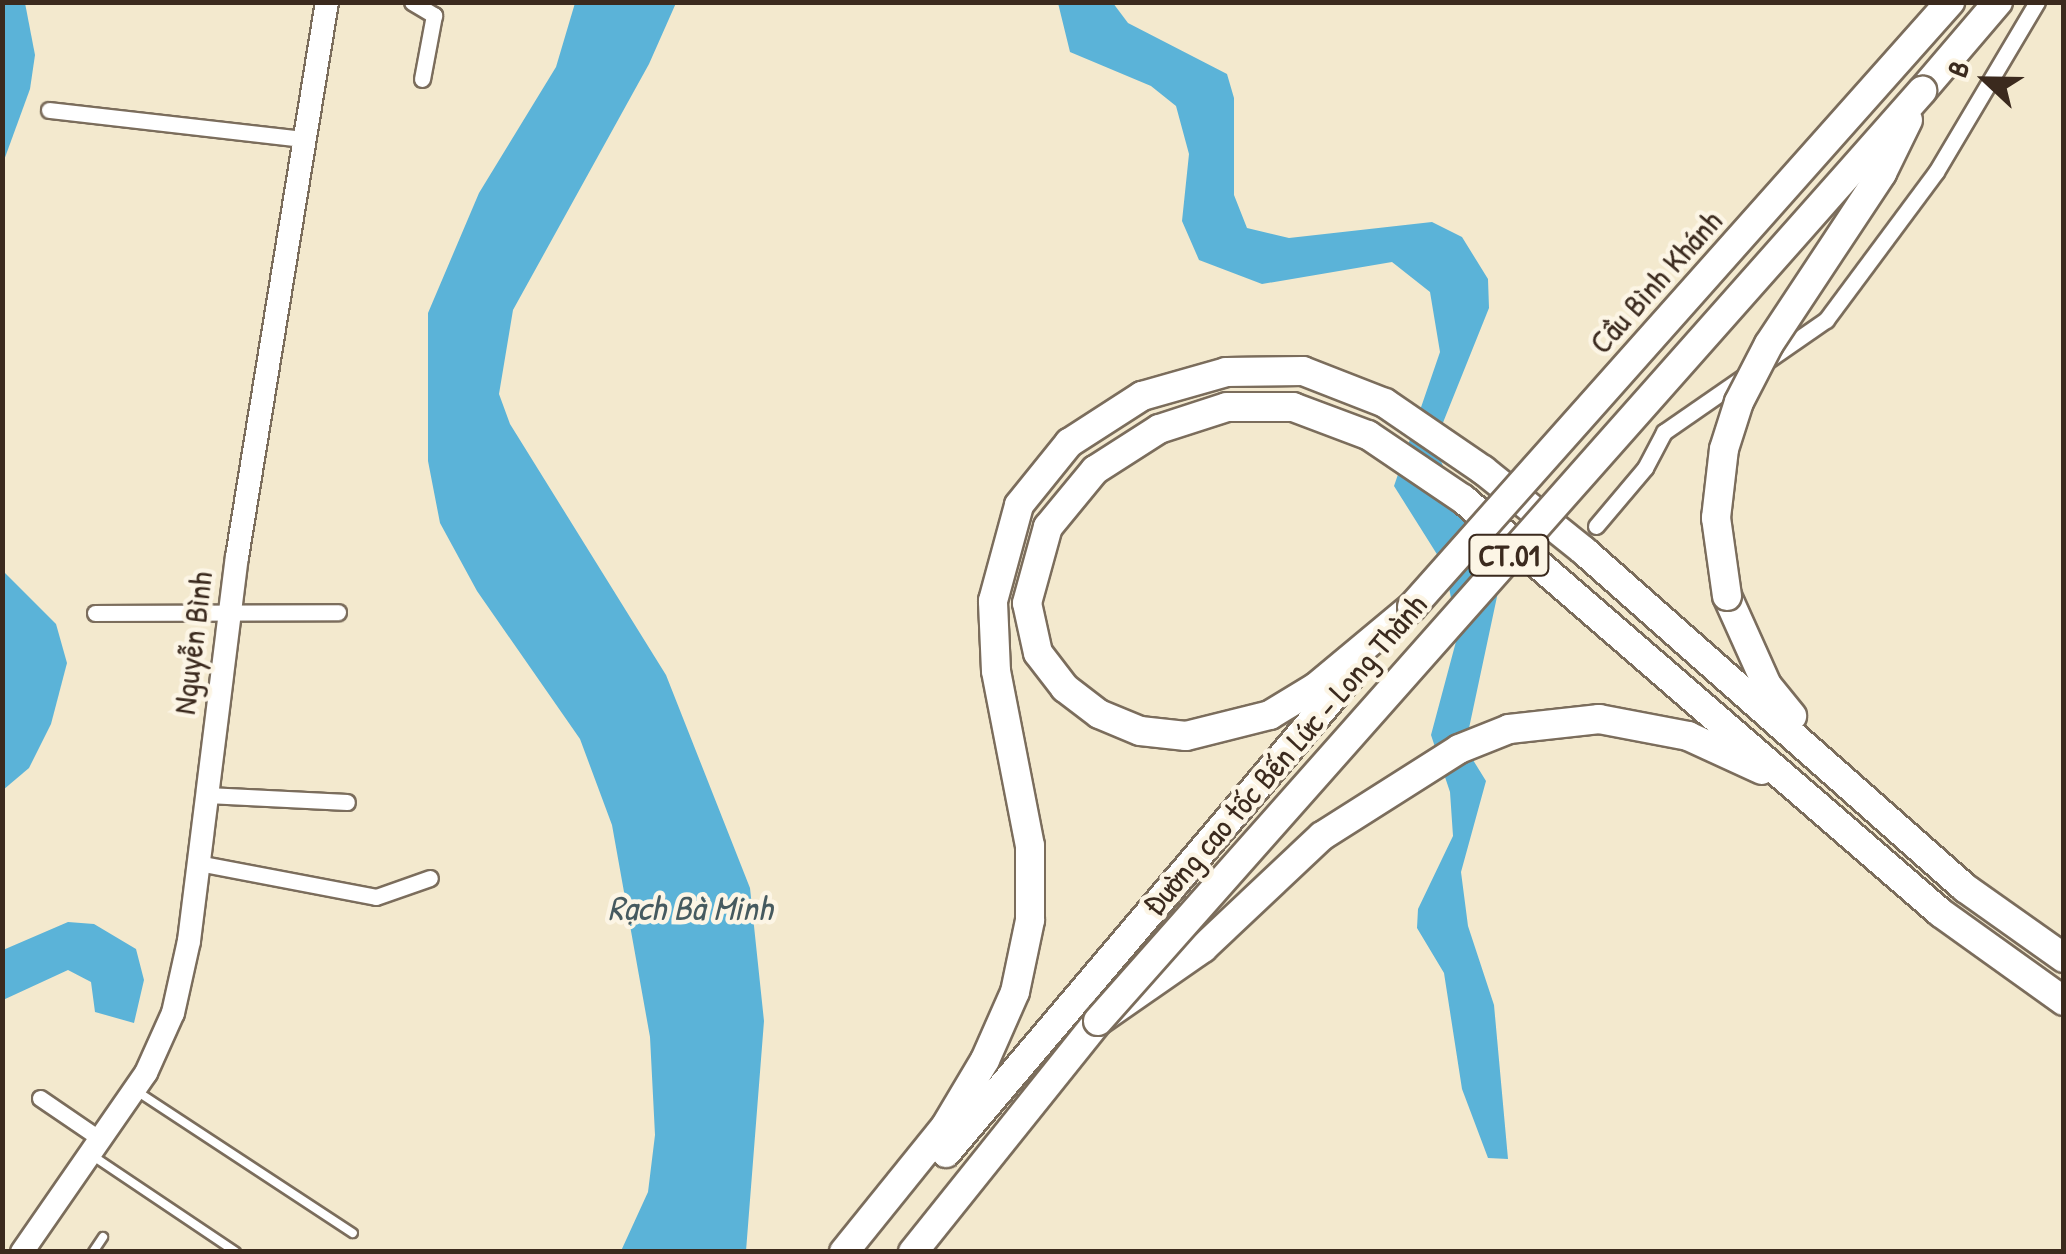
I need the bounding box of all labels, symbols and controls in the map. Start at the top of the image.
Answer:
north arrow [1936,30,2036,130]
text: B [1938,55,1978,82]
street label: Cầu Bình Khánh [1582,202,1730,362]
road number: CT.01 [1466,530,1552,580]
street label: Nguyễn Bình [165,569,221,717]
street label: Đường cao tốc Bến Lức - Long Thành [1135,586,1435,924]
water label: Rạch Bà Minh [608,887,772,929]

